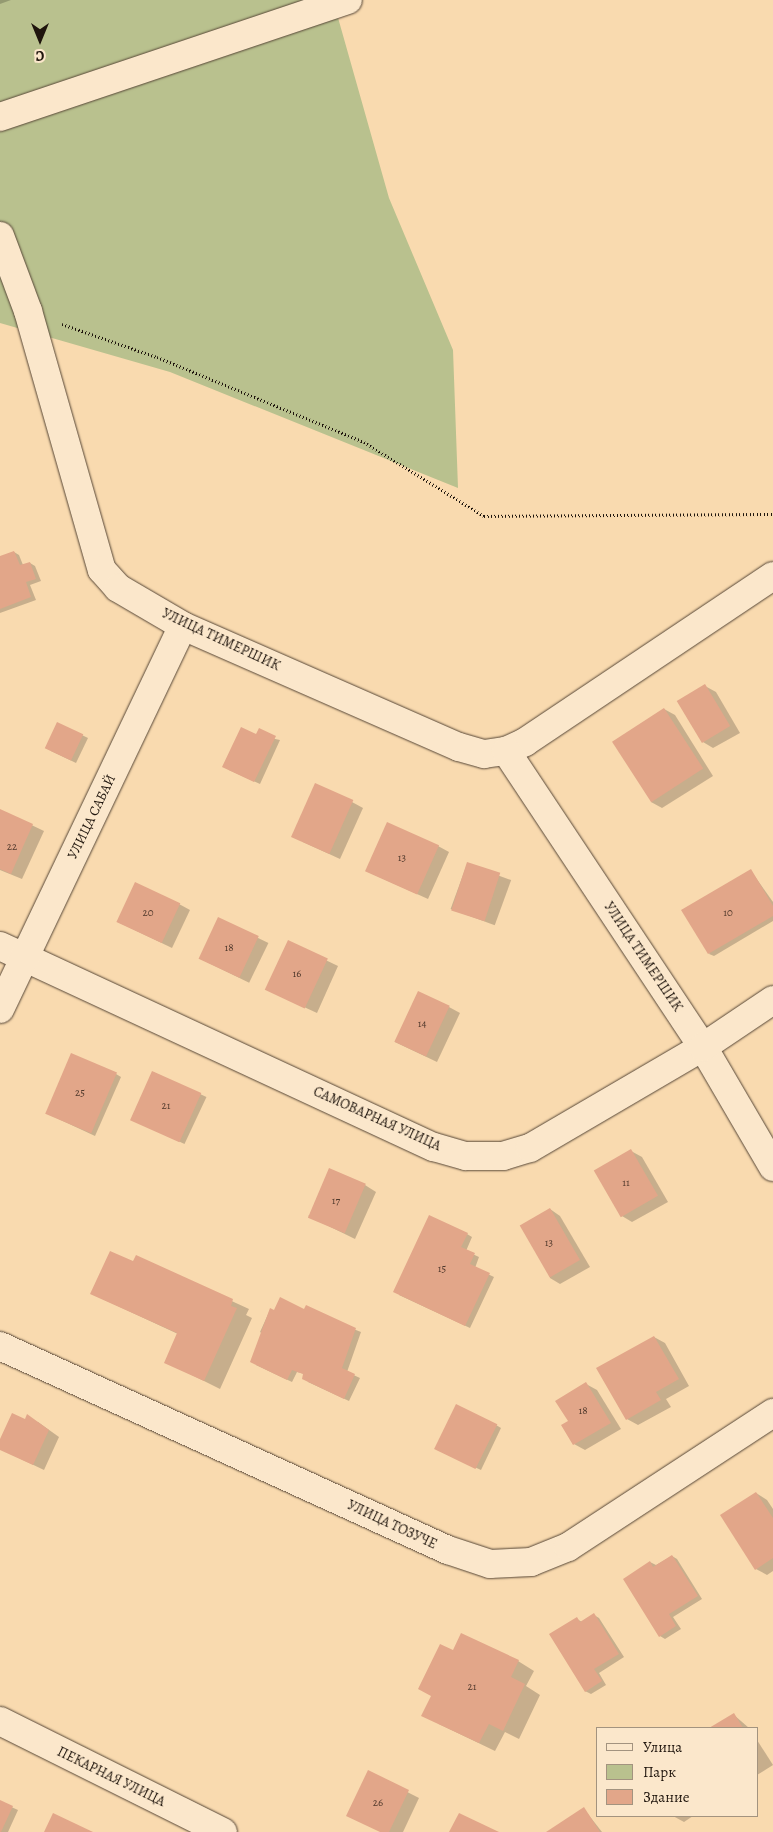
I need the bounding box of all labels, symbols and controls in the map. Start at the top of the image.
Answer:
north arrow [15,15,65,65]
text: С [36,46,44,65]
street label: УЛИЦА ТИМЕРШИК [159,605,283,675]
street label: УЛИЦА САБАЙ [64,772,120,862]
house number: 22 [7,840,17,854]
house number: 13 [398,851,406,865]
street label: УЛИЦА ТИМЕРШИК [600,899,686,1015]
house number: 20 [142,906,154,920]
house number: 10 [723,906,733,920]
house number: 18 [224,941,234,955]
house number: 16 [293,967,301,981]
house number: 14 [418,1017,426,1031]
street label: САМОВАРНАЯ УЛИЦА [311,1083,443,1155]
house number: 25 [75,1086,85,1100]
house number: 21 [162,1099,170,1113]
house number: 11 [622,1176,630,1190]
house number: 17 [332,1194,340,1208]
house number: 13 [545,1236,553,1250]
house number: 15 [438,1262,446,1276]
house number: 18 [578,1404,588,1418]
street label: УЛИЦА ТОЗУЧЕ [344,1497,440,1553]
house number: 21 [468,1680,476,1694]
legend [596,1727,758,1817]
text: Улица [643,1737,682,1757]
street label: ПЕКАРНАЯ УЛИЦА [54,1744,168,1810]
text: Парк [643,1762,676,1782]
text: Здание [643,1787,690,1807]
house number: 26 [373,1796,383,1810]

